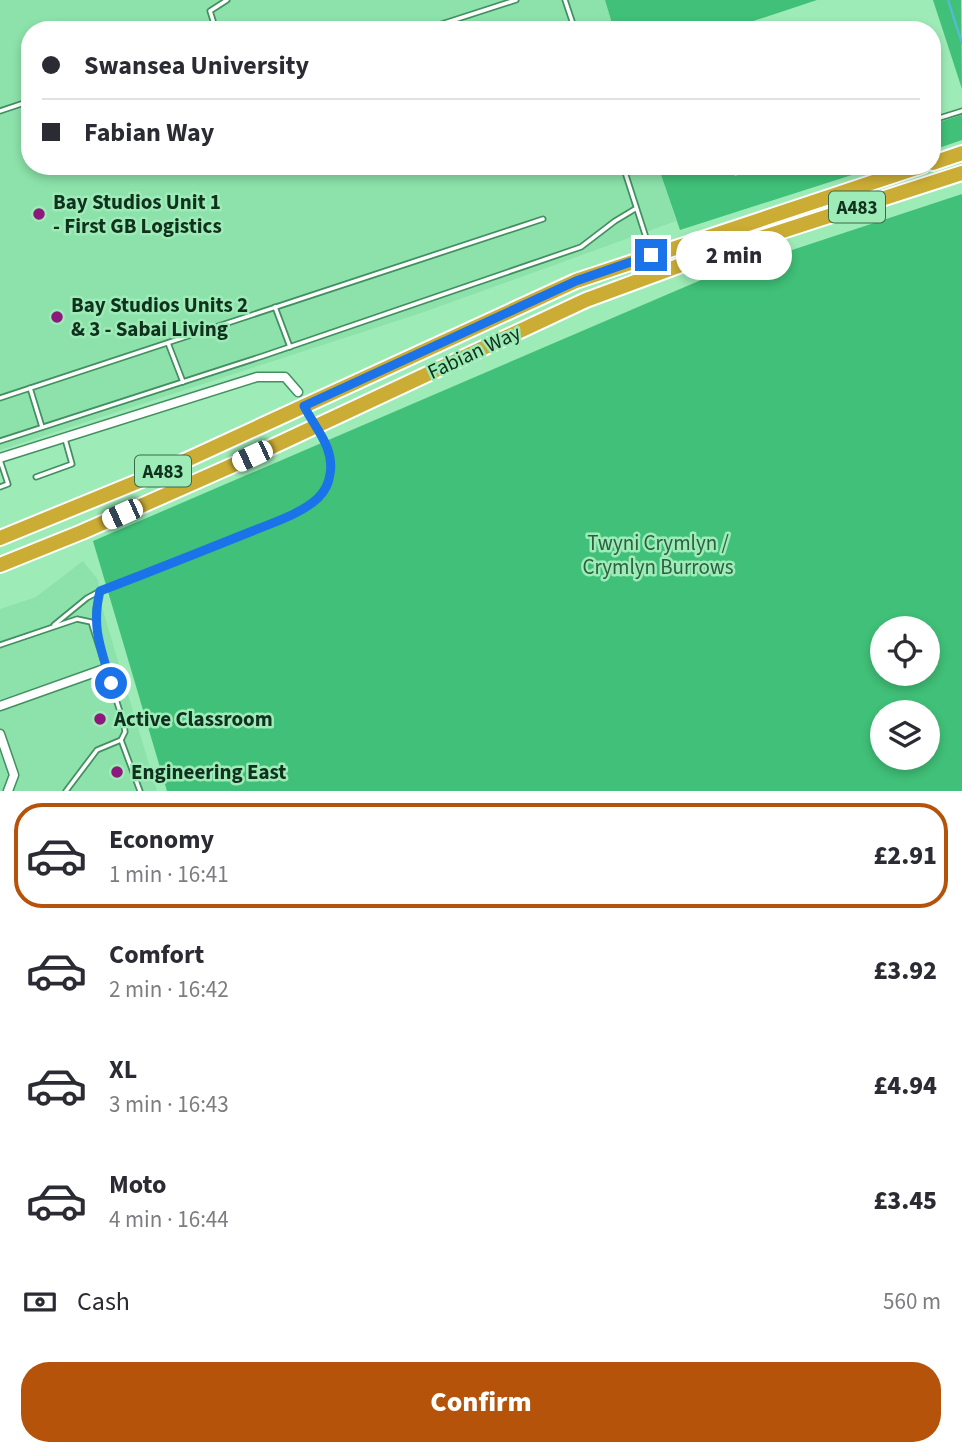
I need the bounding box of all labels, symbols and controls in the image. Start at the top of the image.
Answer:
text: Swansea University [84,47,309,84]
text: Fabian Way [84,114,214,151]
place label: Bay Studios Unit 1 - First GB Logistics [53,187,222,241]
road number: A483 [829,192,885,223]
marker: Bay Studios Unit 1 - First GB Logistics [31,206,47,222]
callout: 2 min [676,230,791,280]
route end [635,239,667,271]
text: 2 min [706,239,762,272]
place label: Bay Studios Units 2 & 3 - Sabai Living [71,290,248,344]
marker: Bay Studios Units 2 & 3 - Sabai Living [49,309,65,325]
street label: Fabian Way [422,317,526,387]
car [229,438,276,474]
road number: A483 [135,456,191,486]
car [99,496,146,532]
park label: Twyni Crymlyn / Crymlyn Burrows [582,528,734,582]
map controls [870,616,940,770]
button: locate [870,616,940,686]
route start [95,667,127,699]
button: layers [870,700,940,770]
place label: Active Classroom [113,704,273,734]
marker: Active Classroom [92,711,108,727]
place label: Engineering East [131,757,286,787]
marker: Engineering East [109,764,125,780]
text: Economy [109,821,214,858]
icon: car [25,824,88,887]
text: £2.91 [873,837,937,874]
text: 1 min · 16:41 [109,858,229,891]
text: Comfort [109,936,204,973]
icon: car [25,939,88,1002]
text: £3.92 [873,952,937,989]
text: 2 min · 16:42 [109,973,229,1006]
text: XL [109,1051,137,1088]
icon: car [25,1054,88,1117]
text: £4.94 [873,1067,937,1104]
text: 3 min · 16:43 [109,1088,229,1121]
text: Moto [109,1166,166,1203]
icon: car [25,1169,88,1232]
text: £3.45 [873,1182,937,1219]
text: 4 min · 16:44 [109,1203,229,1236]
icon: cash [21,1283,59,1321]
text: Cash [77,1283,130,1320]
text: 560 m [883,1285,941,1318]
button: Confirm [21,1362,941,1442]

